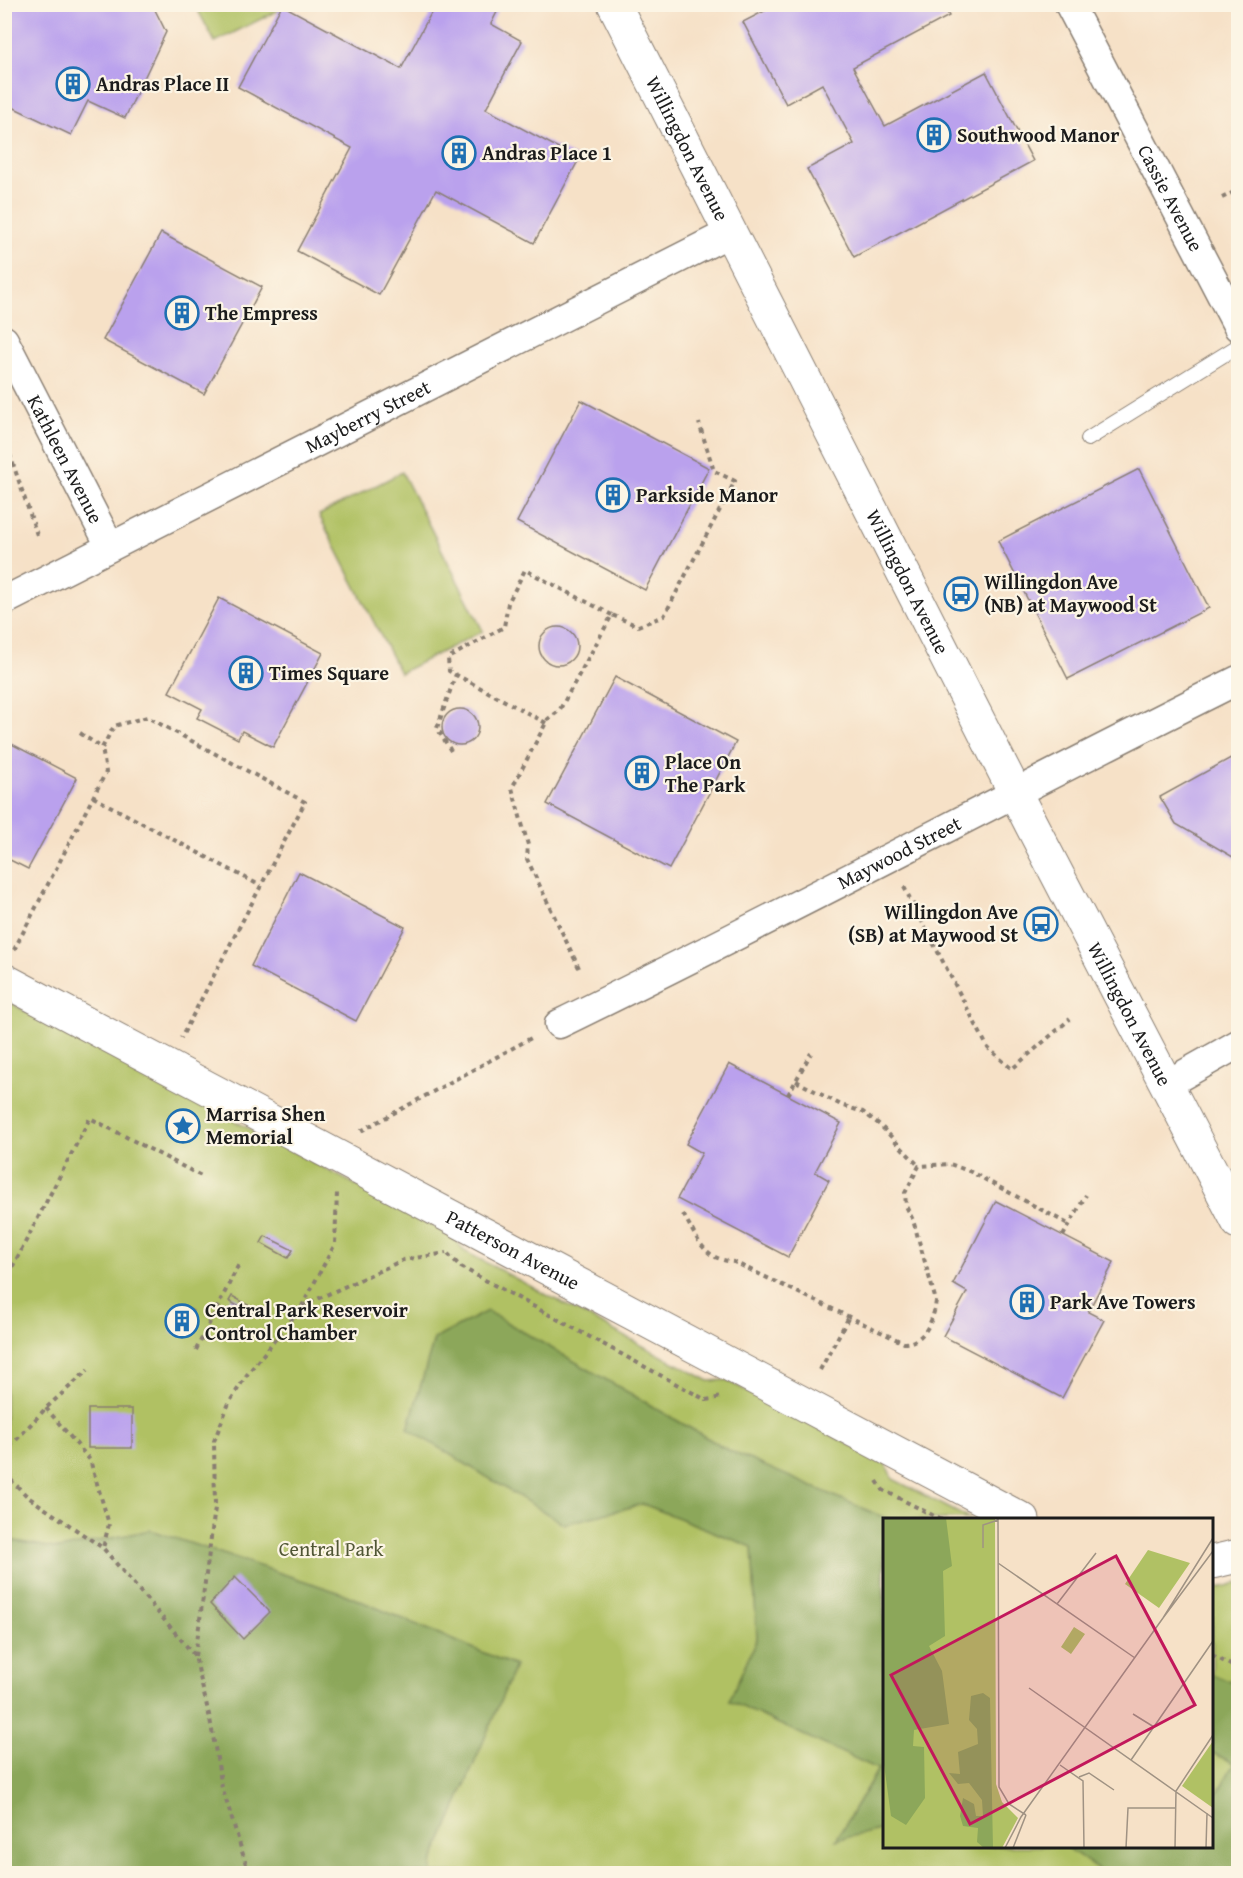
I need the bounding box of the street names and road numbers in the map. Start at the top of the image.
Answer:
street label: Willingdon Avenue [639,71,737,225]
street label: Cassie Avenue [1131,139,1211,256]
street label: Mayberry Street [300,372,435,460]
street label: Kathleen Avenue [21,390,111,528]
street label: Willingdon Avenue [859,504,957,659]
street label: Maywood Street [832,808,966,896]
street label: Willingdon Avenue [1081,937,1180,1091]
street label: Patterson Avenue [441,1202,585,1297]

